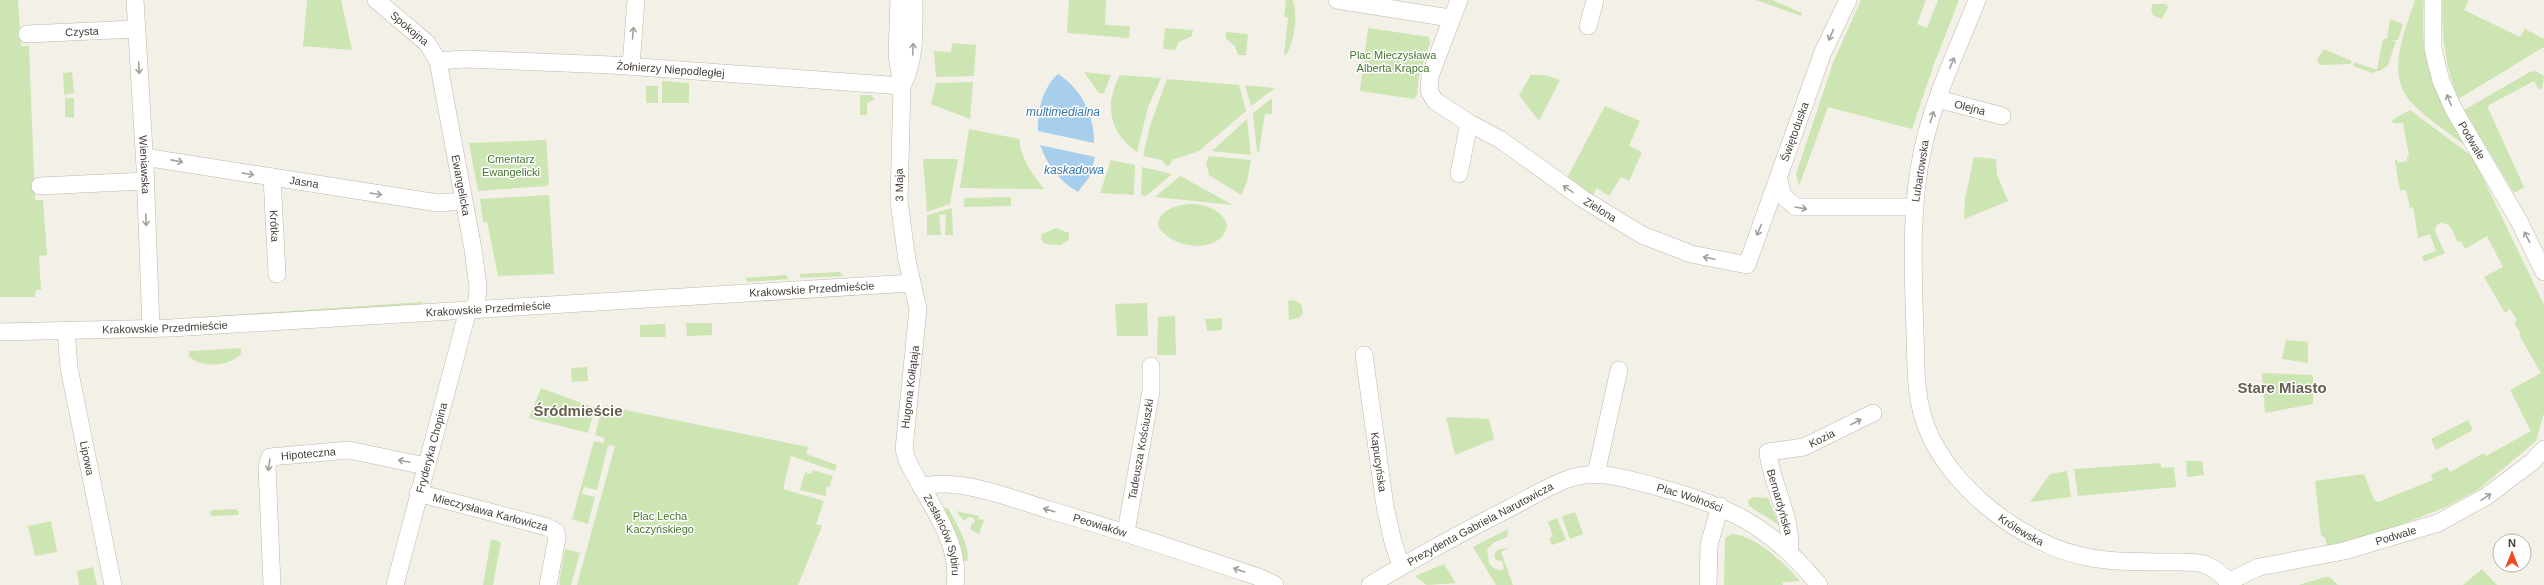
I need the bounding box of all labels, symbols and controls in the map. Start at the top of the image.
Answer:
street label: Spokojna [388,9,432,48]
street label: Czysta [65,25,100,38]
one-way arrow [629,27,636,40]
one-way arrow [1827,29,1834,41]
one-way arrow [909,43,917,56]
park label: Plac Mieczysława Alberta Krąpca [1350,49,1437,74]
one-way arrow [1948,57,1956,69]
street label: Żołnierzy Niepodległej [616,59,725,79]
one-way arrow [135,61,142,74]
one-way arrow [2445,94,2452,106]
street label: Olejna [1953,98,1988,118]
street label: Świętoduska [1778,100,1811,163]
water label: multimedialna [1026,105,1100,119]
one-way arrow [1929,110,1936,123]
street label: Podwale [2456,119,2488,162]
street label: Wieniawska [137,135,152,195]
street label: Lubartowska [1909,138,1931,203]
park label: Cmentarz Ewangelicki [482,153,540,178]
street label: Ewangelicka [450,154,473,217]
one-way arrow [170,158,183,166]
water label: kaskadowa [1044,163,1104,177]
street label: 3 Maja [893,168,905,202]
one-way arrow [241,170,254,178]
street label: Jasna [289,174,320,190]
one-way arrow [1563,185,1574,193]
one-way arrow [370,190,383,198]
street label: Zielona [1582,195,1620,225]
one-way arrow [1795,204,1808,212]
street label: Krótka [268,210,281,243]
one-way arrow [143,213,150,226]
one-way arrow [1754,223,1762,235]
one-way arrow [2523,231,2530,243]
one-way arrow [1703,253,1716,261]
street label: Krakowskie Przedmieście [749,279,875,299]
street label: Krakowskie Przedmieście [425,299,551,319]
street label: Krakowskie Przedmieście [102,319,228,336]
street label: Hugona Kołłątaja [899,344,921,429]
district label: Stare Miasto [2237,379,2327,396]
street label: Tadeusza Kościuszki [1126,398,1155,501]
street label: Fryderyka Chopina [414,400,449,494]
district label: Śródmieście [533,402,623,419]
one-way arrow [1850,418,1862,425]
street label: Kozia [1807,426,1838,450]
street label: Kapucyńska [1369,431,1389,493]
street label: Lipowa [78,440,97,477]
street label: Hipoteczna [280,445,337,462]
one-way arrow [398,456,411,464]
one-way arrow [265,458,272,471]
street label: Bernardyńska [1765,468,1795,537]
street label: Prezydenta Gabriela Narutowicza [1405,480,1556,568]
street label: Plac Wolności [1656,481,1725,514]
street label: Mieczysława Karłowicza [432,491,550,533]
street label: Zesłańców Sybiru [921,492,962,576]
one-way arrow [2480,493,2491,501]
one-way arrow [1042,506,1055,513]
park label: Plac Lecha Kaczyńskiego [626,510,694,535]
street label: Peowiaków [1072,511,1128,539]
street label: Królewska [1996,512,2046,548]
street label: Podwale [2374,524,2418,547]
north arrow [2492,533,2532,573]
text: N [2508,537,2516,549]
one-way arrow [1233,566,1245,574]

